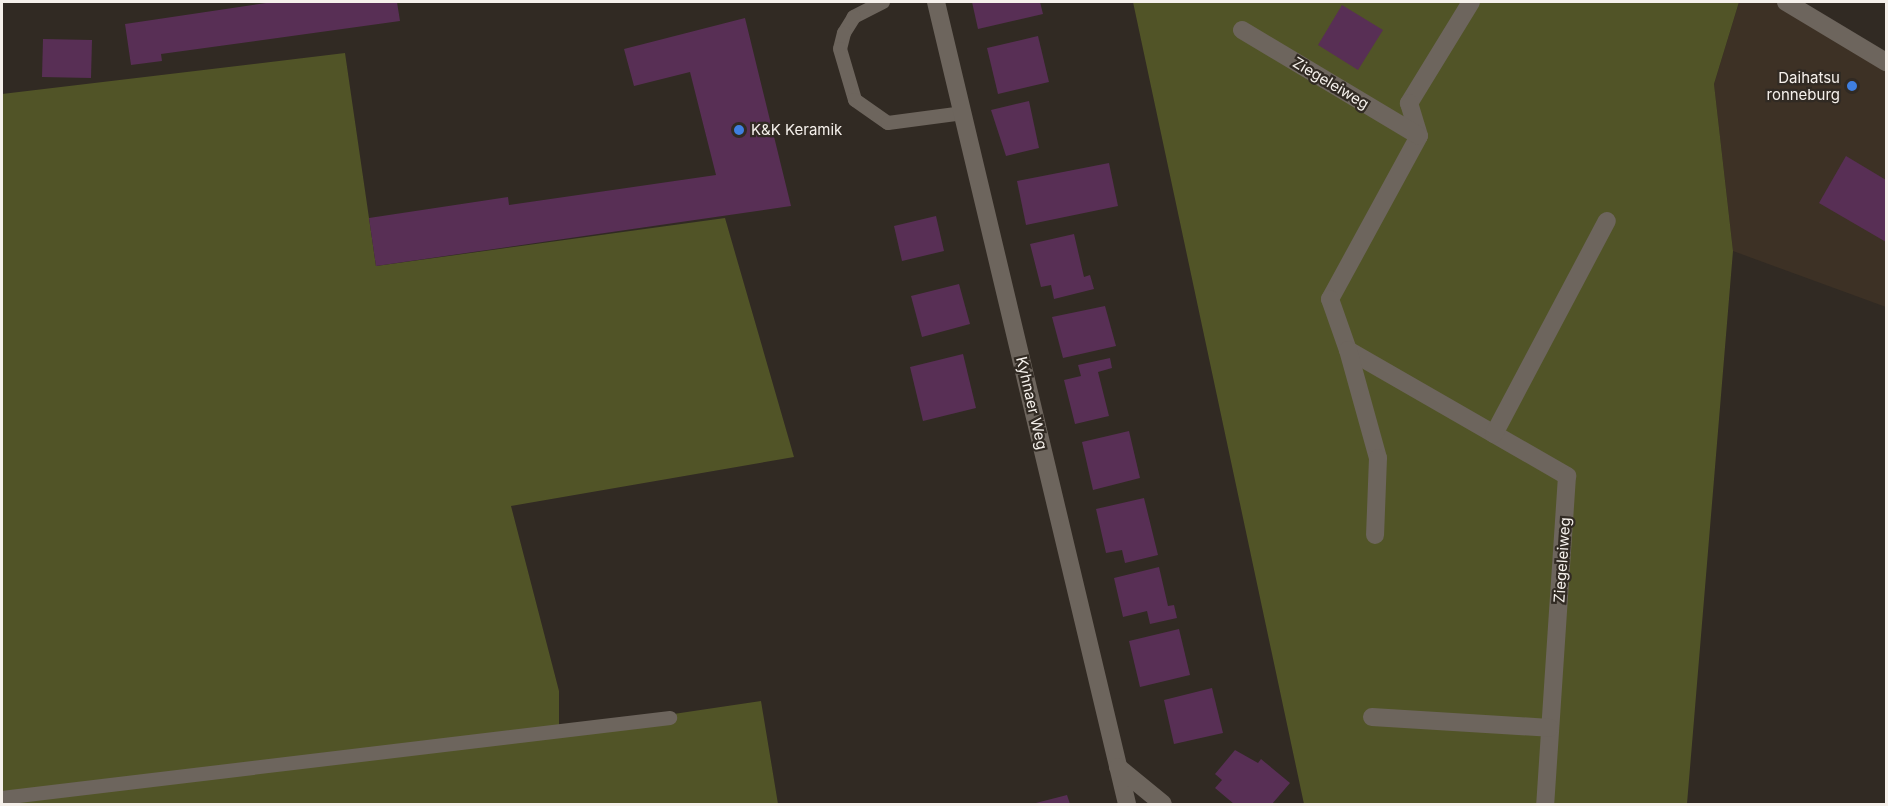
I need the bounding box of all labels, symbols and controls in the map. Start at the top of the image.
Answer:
street label: Ziegeleiweg [1290,53,1372,113]
place label: Daihatsu ronneburg [1766,68,1840,103]
marker: Daihatsu ronneburg [1845,79,1859,93]
place label: K&K Keramik [751,121,842,139]
marker: K&K Keramik [732,123,746,137]
street label: Kyhnaer Weg [1013,355,1051,451]
street label: Ziegeleiweg [1550,517,1574,603]

